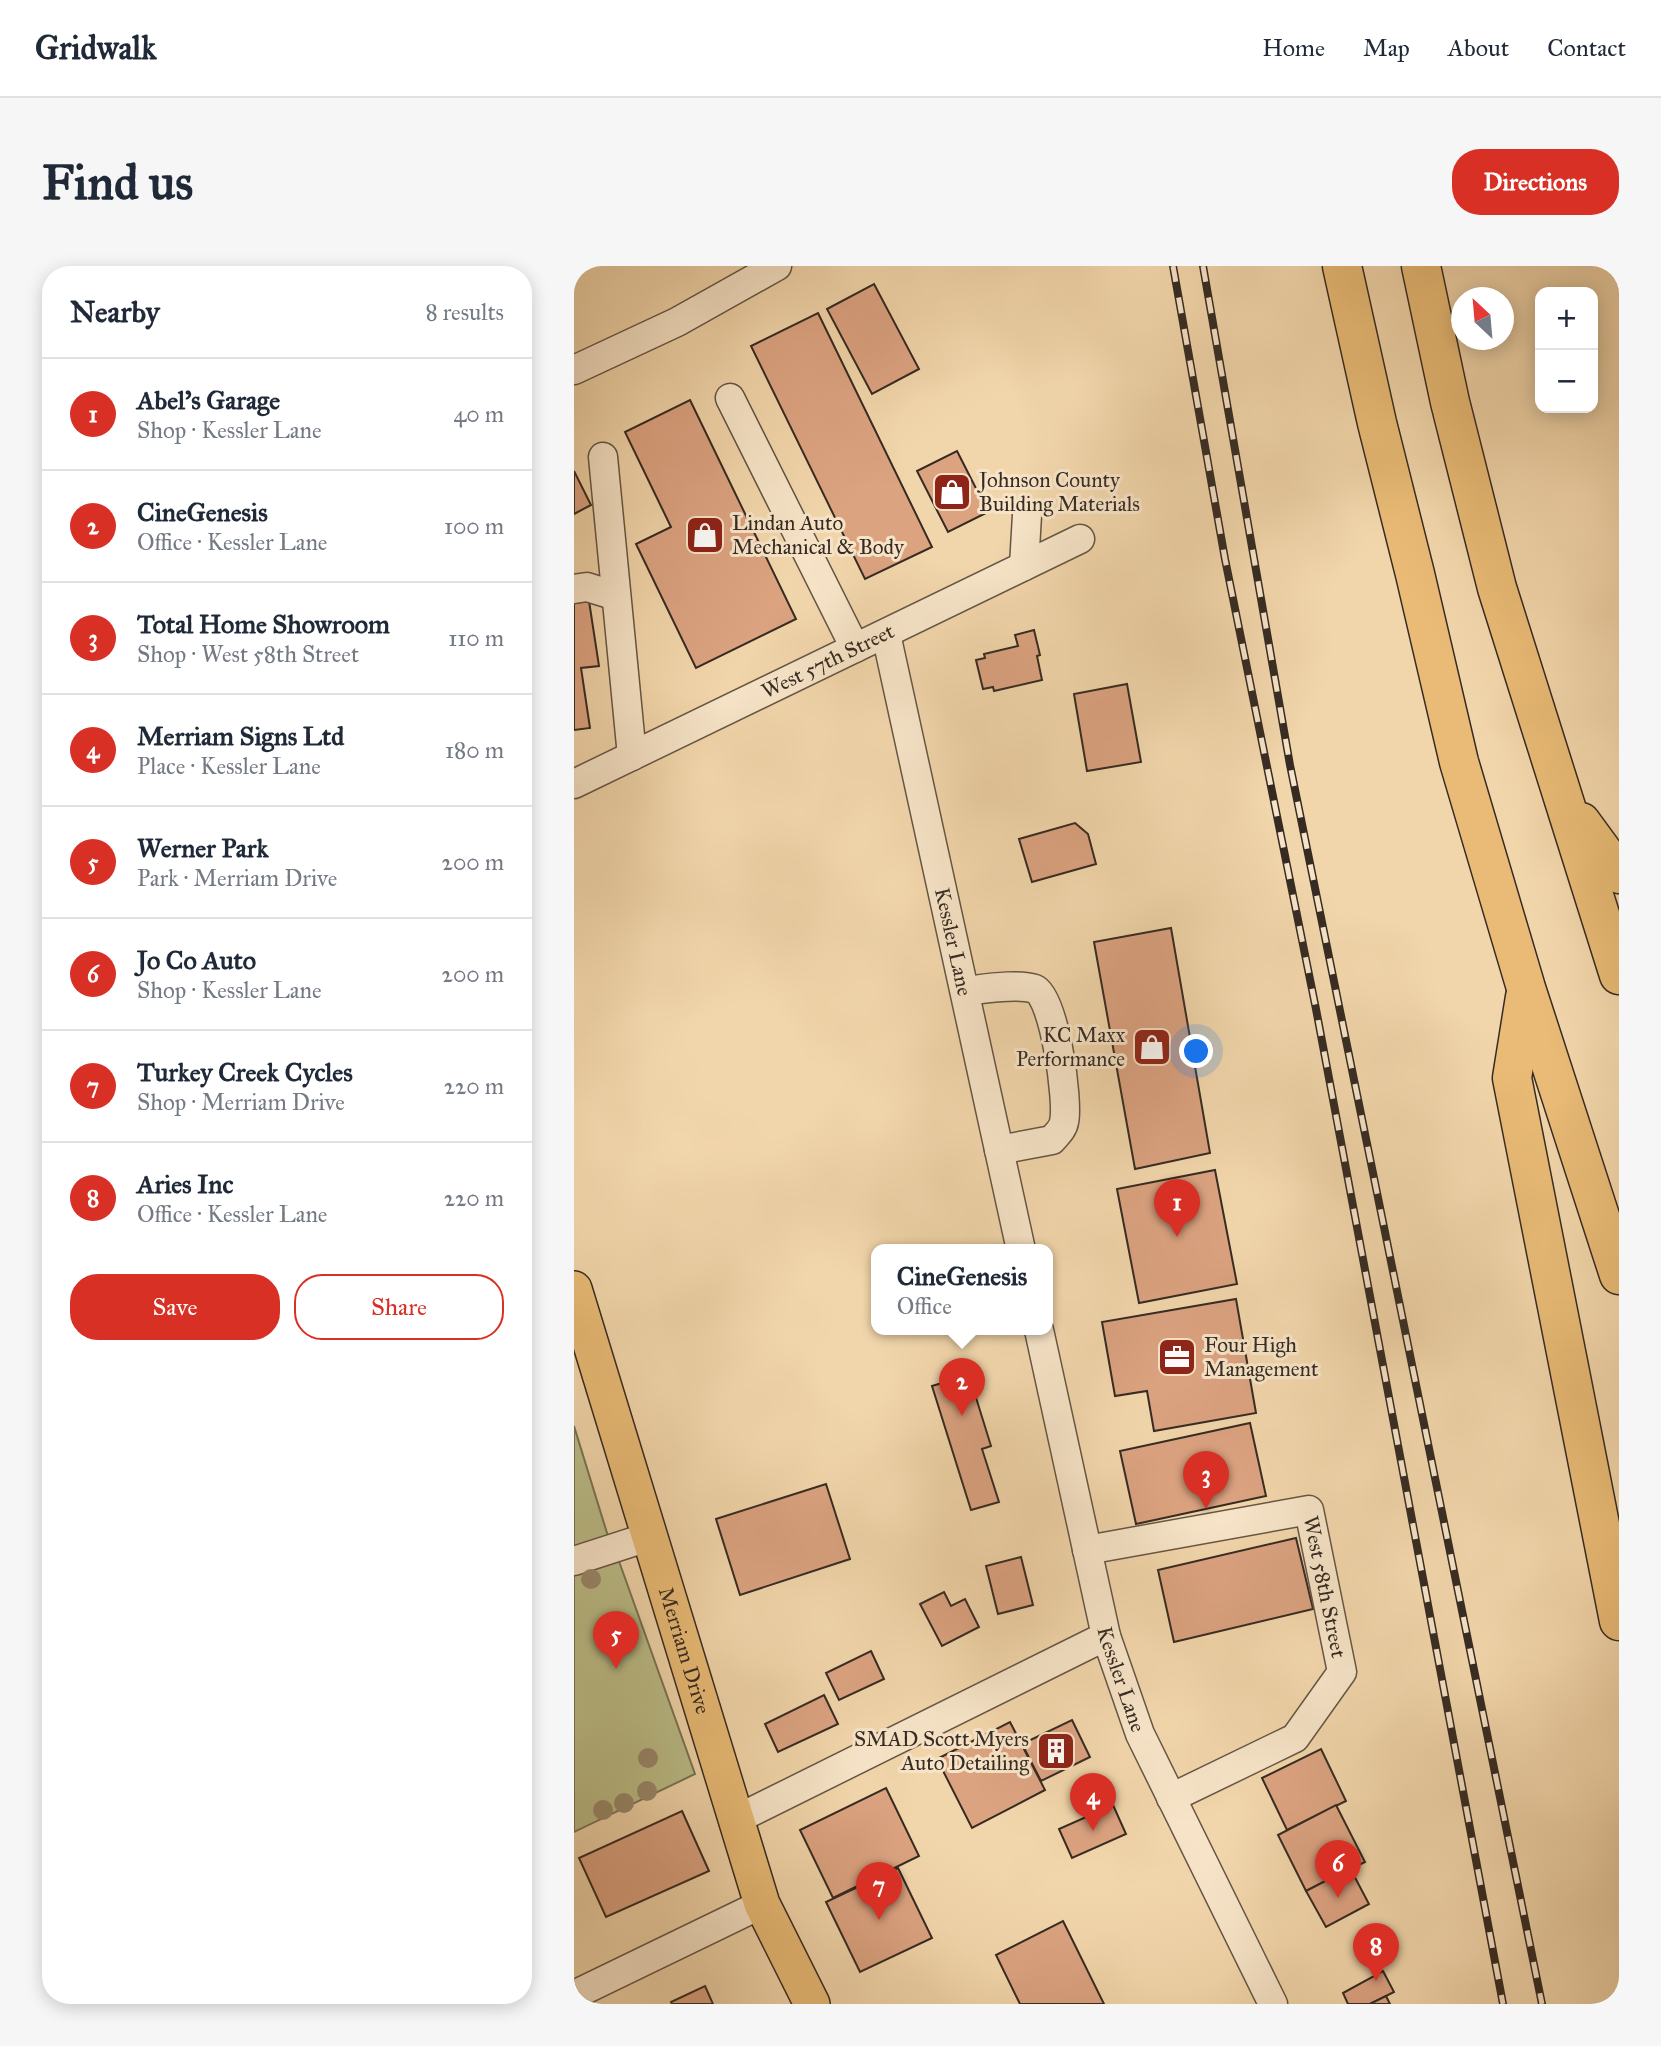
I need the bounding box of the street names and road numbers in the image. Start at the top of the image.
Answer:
street label: West 57th Street [757,618,899,704]
street label: Kessler Lane [929,885,978,998]
street label: West 58th Street [1298,1514,1352,1661]
street label: Merriam Drive [653,1584,716,1717]
street label: Kessler Lane [1091,1624,1151,1736]

